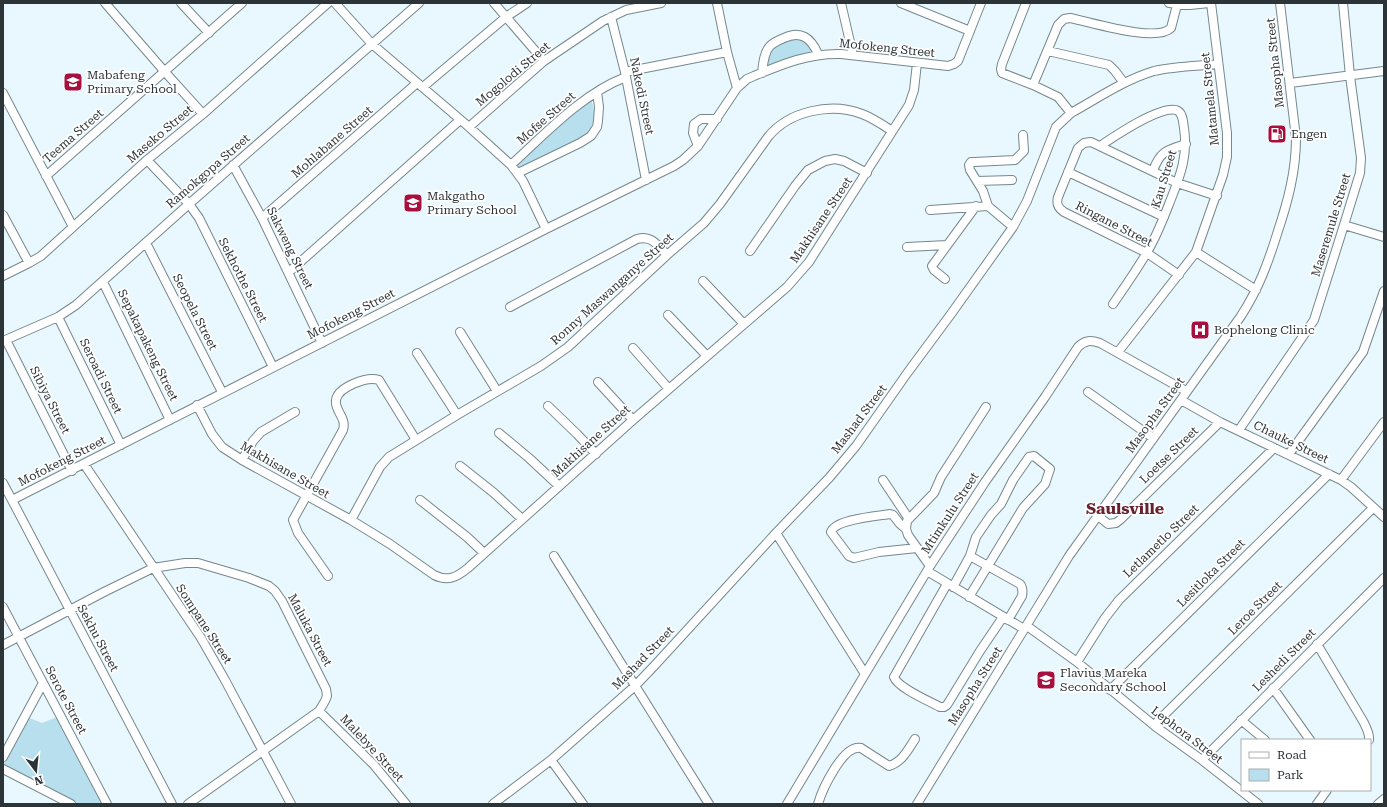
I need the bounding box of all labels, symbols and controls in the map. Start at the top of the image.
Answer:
street label: Masopha Street [1263,17,1287,109]
street label: Mofokeng Street [838,36,936,60]
street label: Mogolodi Street [473,39,553,109]
street label: Matamela Street [1198,51,1222,146]
street label: Nakedi Street [627,56,657,137]
place label: Mabafeng Primary School [87,68,177,96]
school or university icon: Mabafeng Primary School [62,71,84,93]
street label: Mofse Street [514,88,578,147]
street label: Maseko Street [124,102,196,166]
street label: Mohlabane Street [289,103,376,181]
street label: Teema Street [40,106,106,166]
fuel station icon: Engen [1266,123,1288,145]
place label: Engen [1291,127,1328,141]
street label: Ramokgopa Street [163,131,253,211]
street label: Kau Street [1149,148,1180,210]
street label: Maseremule Street [1309,171,1354,278]
street label: Makhisane Street [787,174,855,266]
place label: Makgatho Primary School [427,189,517,217]
school or university icon: Makgatho Primary School [402,192,424,214]
street label: Ringane Street [1073,199,1155,250]
street label: Sakweng Street [264,205,316,292]
street label: Ronny Maswanganye Street [548,230,677,348]
street label: Sekhothe Street [216,235,271,325]
street label: Seopela Street [170,272,220,353]
street label: Mofokeng Street [305,286,398,342]
street label: Sepakapakeng Street [115,287,181,403]
hospital icon: Bophelong Clinic [1189,319,1211,341]
place label: Bophelong Clinic [1214,323,1315,337]
street label: Seroadi Street [77,336,125,416]
street label: Sibiya Street [27,364,73,436]
street label: Masopha Street [1123,374,1188,456]
street label: Mashad Street [828,381,890,456]
street label: Makhisane Street [549,402,633,480]
street label: Chauke Street [1251,418,1331,466]
street label: Loetse Street [1137,423,1201,486]
street label: Mofokeng Street [16,433,109,489]
street label: Makhisane Street [238,439,333,501]
street label: Mtimkulu Street [918,469,982,556]
district label: Saulsville [1086,499,1164,518]
street label: Letlametlo Street [1120,501,1202,581]
street label: Lesitloka Street [1174,536,1248,610]
street label: Leroe Street [1225,578,1285,638]
street label: Sompane Street [173,582,235,667]
street label: Maluka Street [285,591,335,669]
street label: Sekhu Street [74,602,122,674]
street label: Mashad Street [609,623,677,693]
street label: Leshedi Street [1250,625,1319,694]
street label: Masopha Street [945,644,1005,728]
street label: Serote Street [42,664,90,737]
place label: Flavius Mareka Secondary School [1060,666,1166,694]
school or university icon: Flavius Mareka Secondary School [1035,669,1057,691]
street label: Lephora Street [1149,704,1226,767]
street label: Malebye Street [337,712,407,785]
legend [1241,739,1371,791]
text: Road [1277,748,1307,762]
north arrow [16,751,56,791]
text: Park [1277,768,1304,782]
text: N [32,773,44,788]

